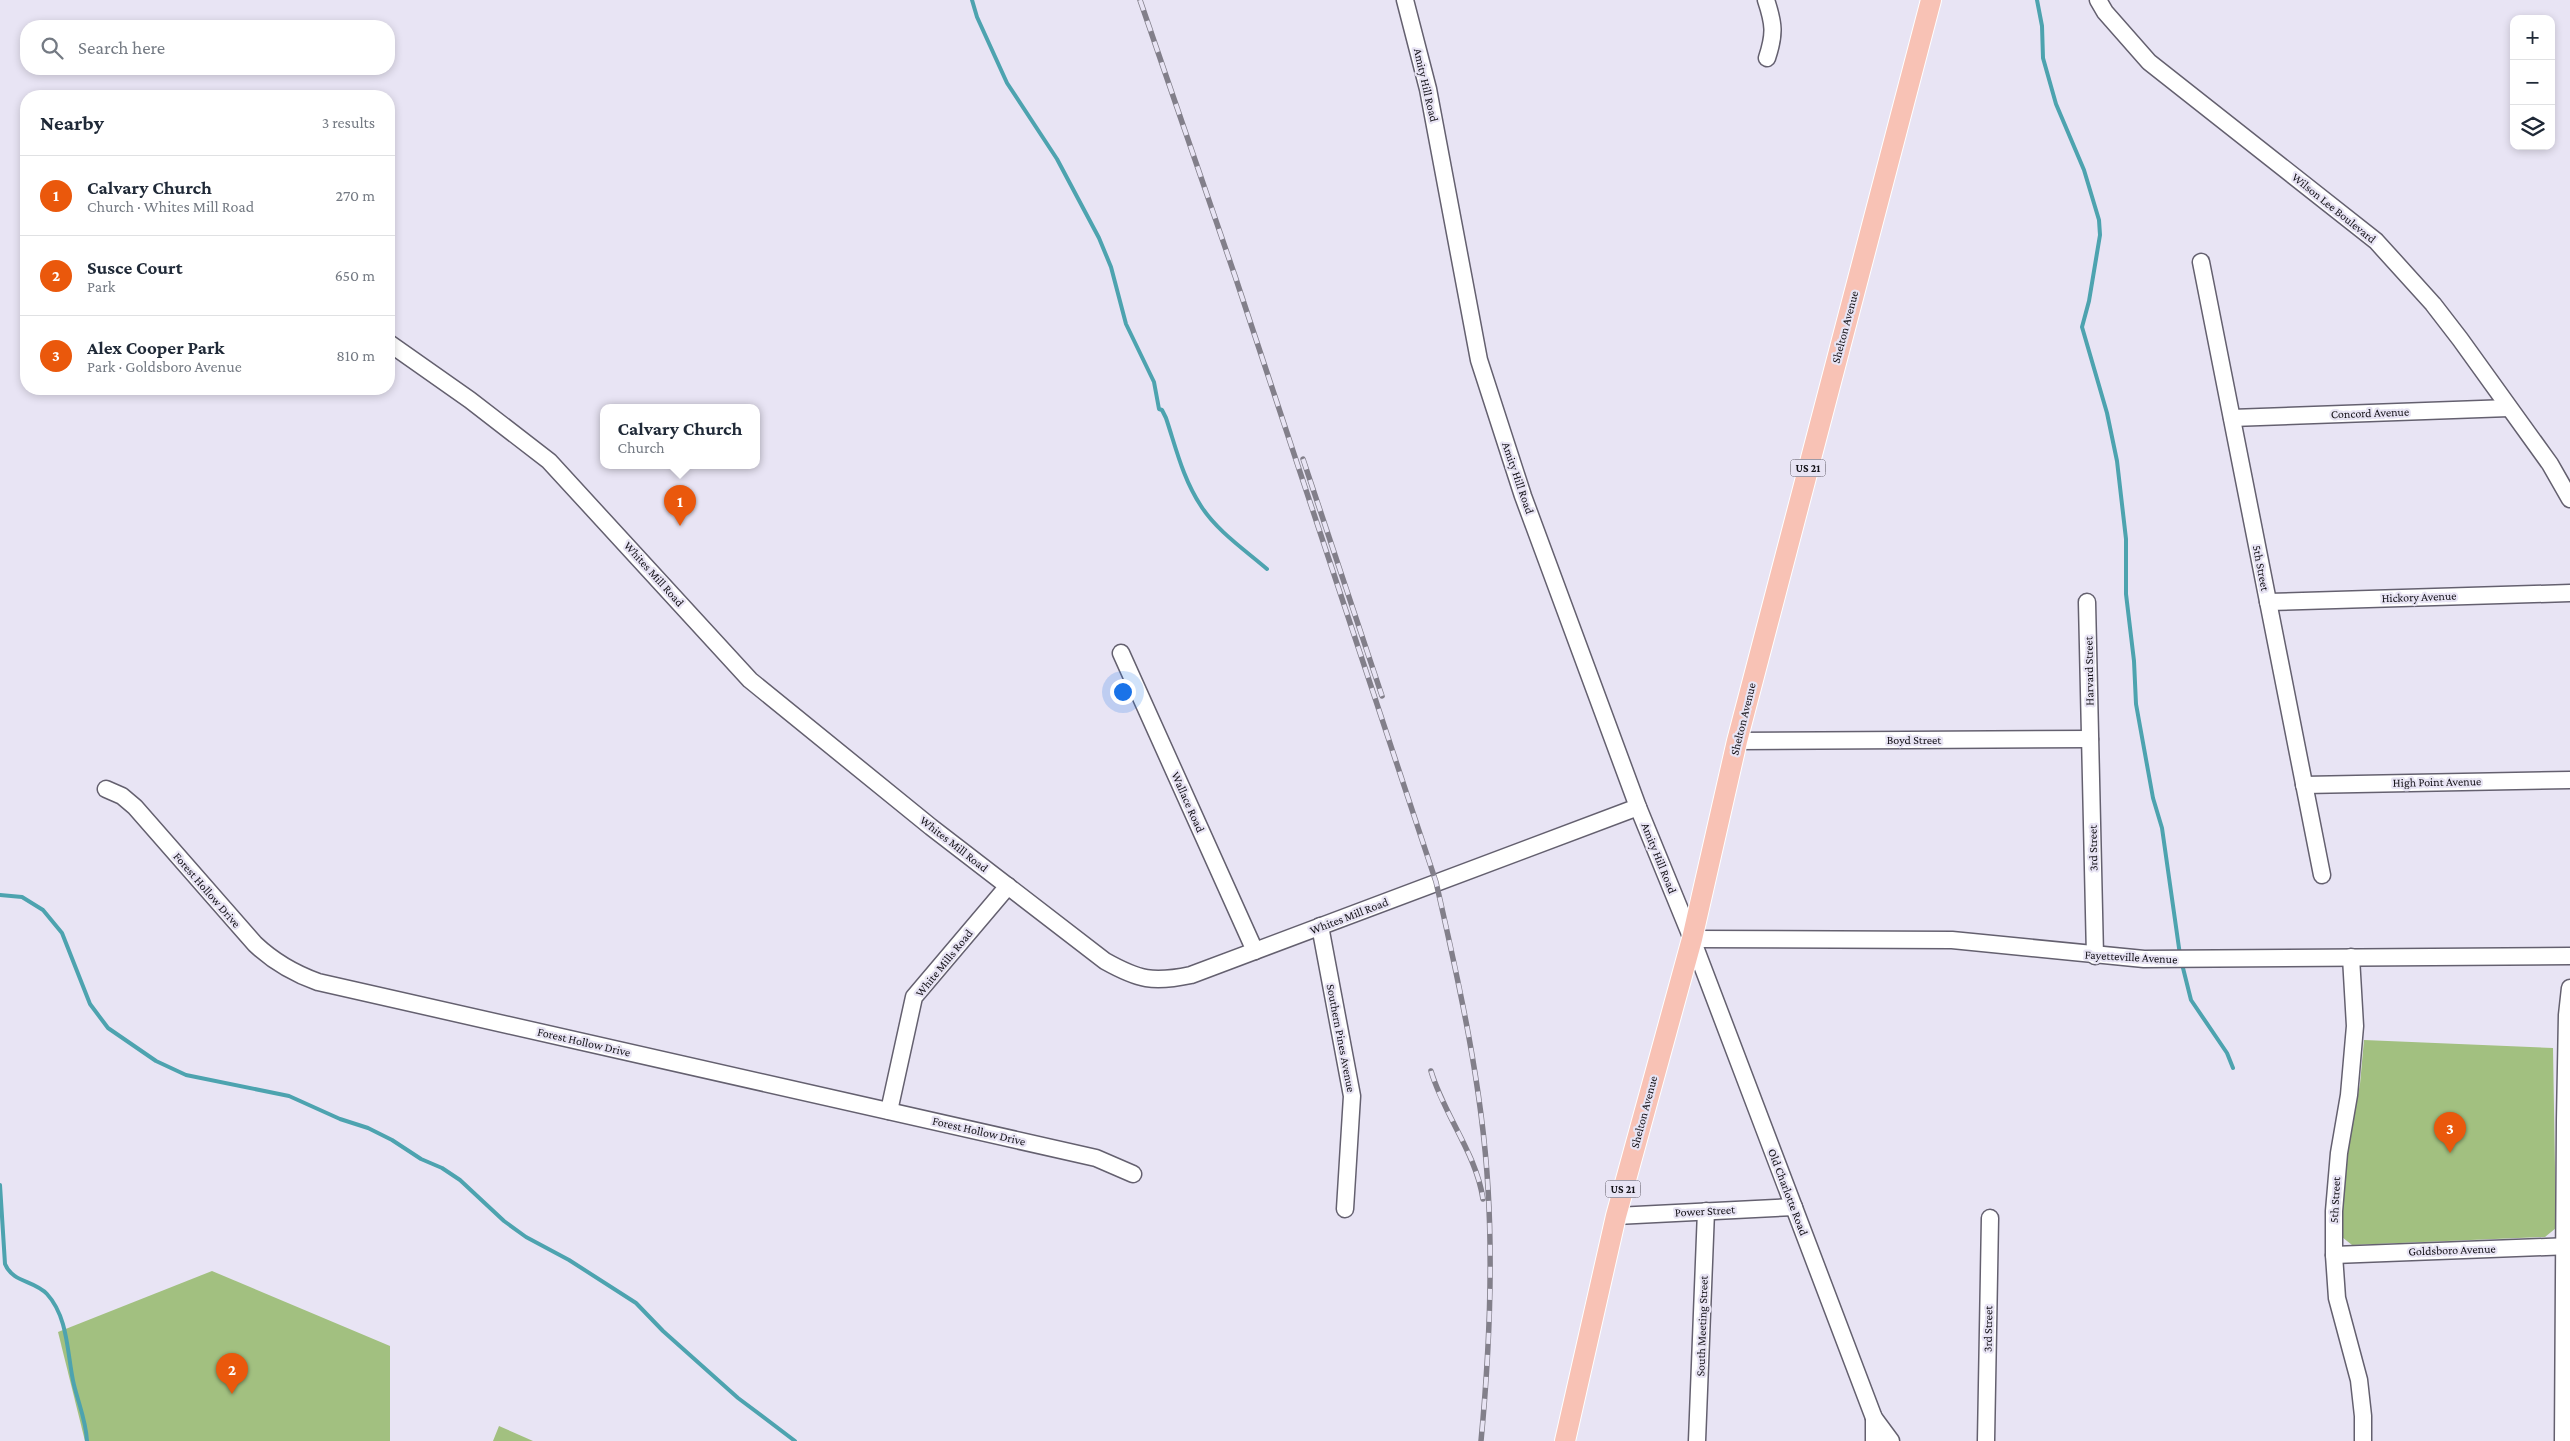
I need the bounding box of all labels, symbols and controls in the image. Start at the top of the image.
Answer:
map controls [2510,15,2555,150]
button: + [2510,15,2555,60]
search box [20,20,395,75]
icon: search [38,34,66,62]
text: Search here [78,37,165,58]
street label: Amity Hill Road [1411,47,1441,124]
button: − [2510,60,2555,105]
button: layers [2510,105,2555,150]
text: Nearby [40,111,104,135]
text: 3 results [322,114,375,131]
street label: Wilson Lee Boulevard [2289,170,2379,247]
text: Calvary Church [87,177,212,198]
text: 1 [53,187,59,204]
text: 270 m [336,187,375,204]
text: Church · Whites Mill Road [87,198,254,215]
text: Susce Court [87,257,183,278]
text: 2 [52,267,60,284]
text: 650 m [335,267,375,284]
text: Park [87,278,115,295]
street label: Shelton Avenue [1829,289,1861,365]
text: Alex Cooper Park [87,337,225,358]
text: 3 [52,347,60,364]
text: 810 m [336,347,375,364]
text: Park · Goldsboro Avenue [87,358,242,375]
popup [600,404,760,469]
street label: Concord Avenue [2331,405,2409,421]
text: Calvary Church [618,418,742,439]
text: Church [618,439,665,456]
street label: Amity Hill Road [1499,440,1537,516]
road number: US 21 [1790,459,1826,476]
pin: 1 [664,485,696,526]
street label: Whites Mill Road [621,539,687,610]
street label: 5th Street [2250,544,2272,593]
street label: Hickory Avenue [2381,589,2457,605]
street label: Harvard Street [2081,635,2097,706]
your location [1110,679,1136,705]
street label: Shelton Avenue [1727,681,1759,757]
street label: Boyd Street [1887,733,1942,747]
street label: Wallace Road [1168,770,1208,835]
street label: High Point Avenue [2393,774,2481,790]
street label: Whites Mill Road [917,813,991,875]
street label: Amity Hill Road [1638,821,1680,896]
street label: 3rd Street [2086,824,2100,871]
street label: Forest Hollow Drive [171,850,243,930]
street label: Whites Mill Road [1308,894,1391,937]
street label: White Mills Road [913,926,976,1000]
street label: Fayetteville Avenue [2084,948,2178,966]
street label: Southern Pines Avenue [1324,983,1358,1093]
street label: Forest Hollow Drive [536,1024,632,1060]
street label: Shelton Avenue [1628,1074,1660,1150]
pin: 3 [2434,1112,2466,1153]
street label: Forest Hollow Drive [931,1113,1027,1149]
street label: Old Charlotte Road [1765,1147,1811,1238]
street label: 5th Street [2327,1175,2343,1224]
road number: US 21 [1606,1180,1640,1198]
street label: Power Street [1675,1202,1737,1220]
street label: Goldsboro Avenue [2408,1241,2496,1259]
street label: South Meeting Street [1693,1274,1711,1377]
street label: 3rd Street [1981,1305,1995,1352]
pin: 2 [216,1353,248,1394]

